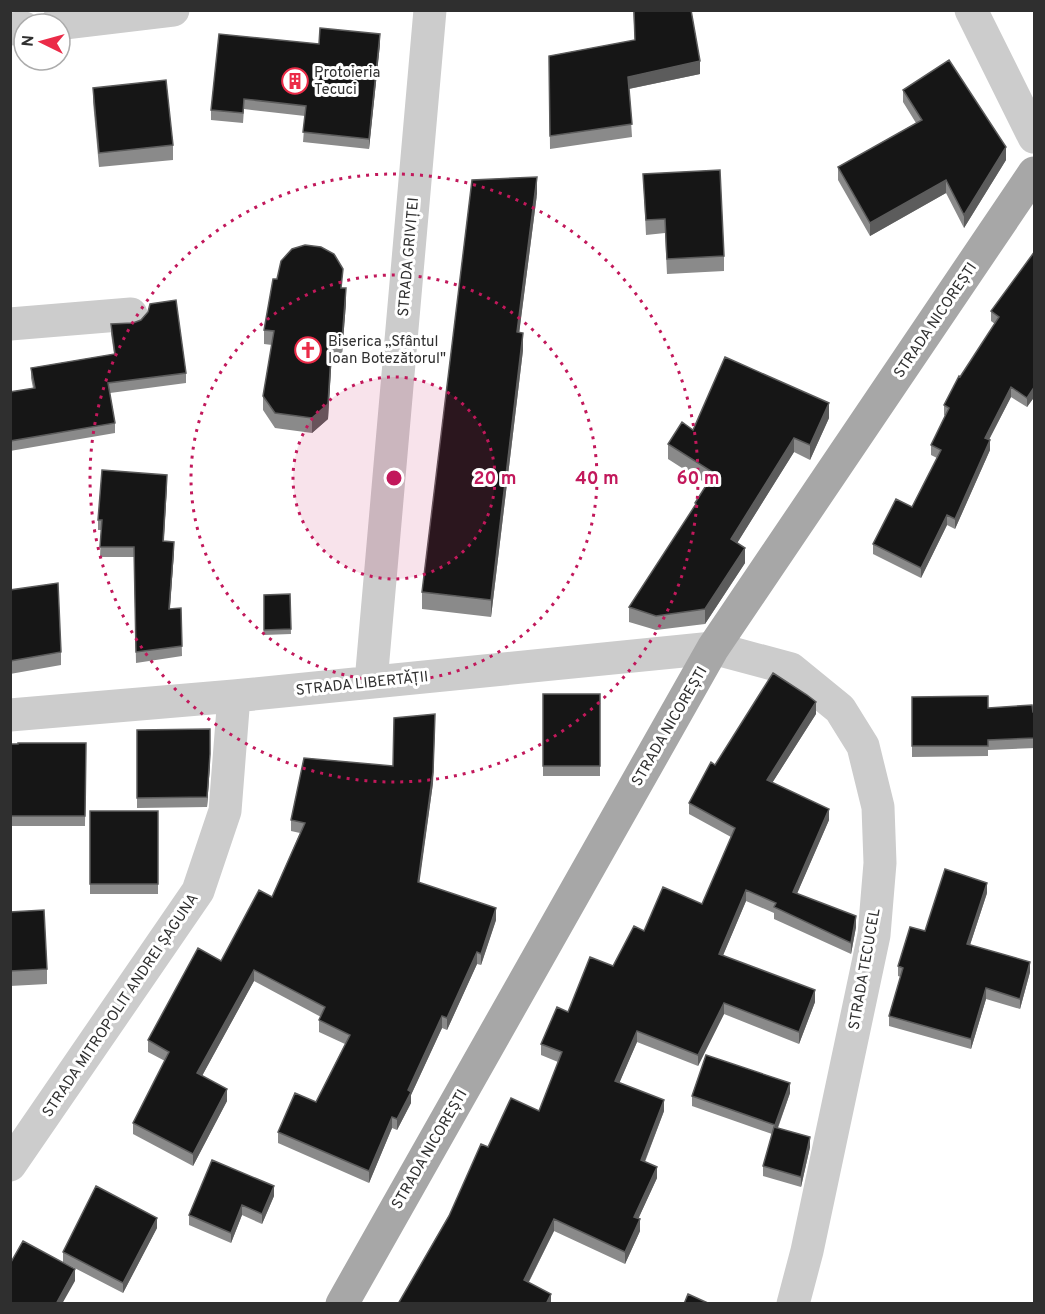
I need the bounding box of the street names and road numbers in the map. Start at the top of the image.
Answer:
street label: STRADA GRIVIȚEI [395,197,424,318]
street label: STRADA NICOREȘTI [891,260,982,382]
street label: STRADA NICOREȘTI [628,664,712,790]
street label: STRADA LIBERTĂȚII [295,666,429,701]
street label: STRADA MITROPOLIT ANDREI ȘAGUNA [39,890,203,1121]
street label: STRADA TECUCEL [845,907,886,1031]
street label: STRADA NICOREȘTI [388,1087,472,1213]

